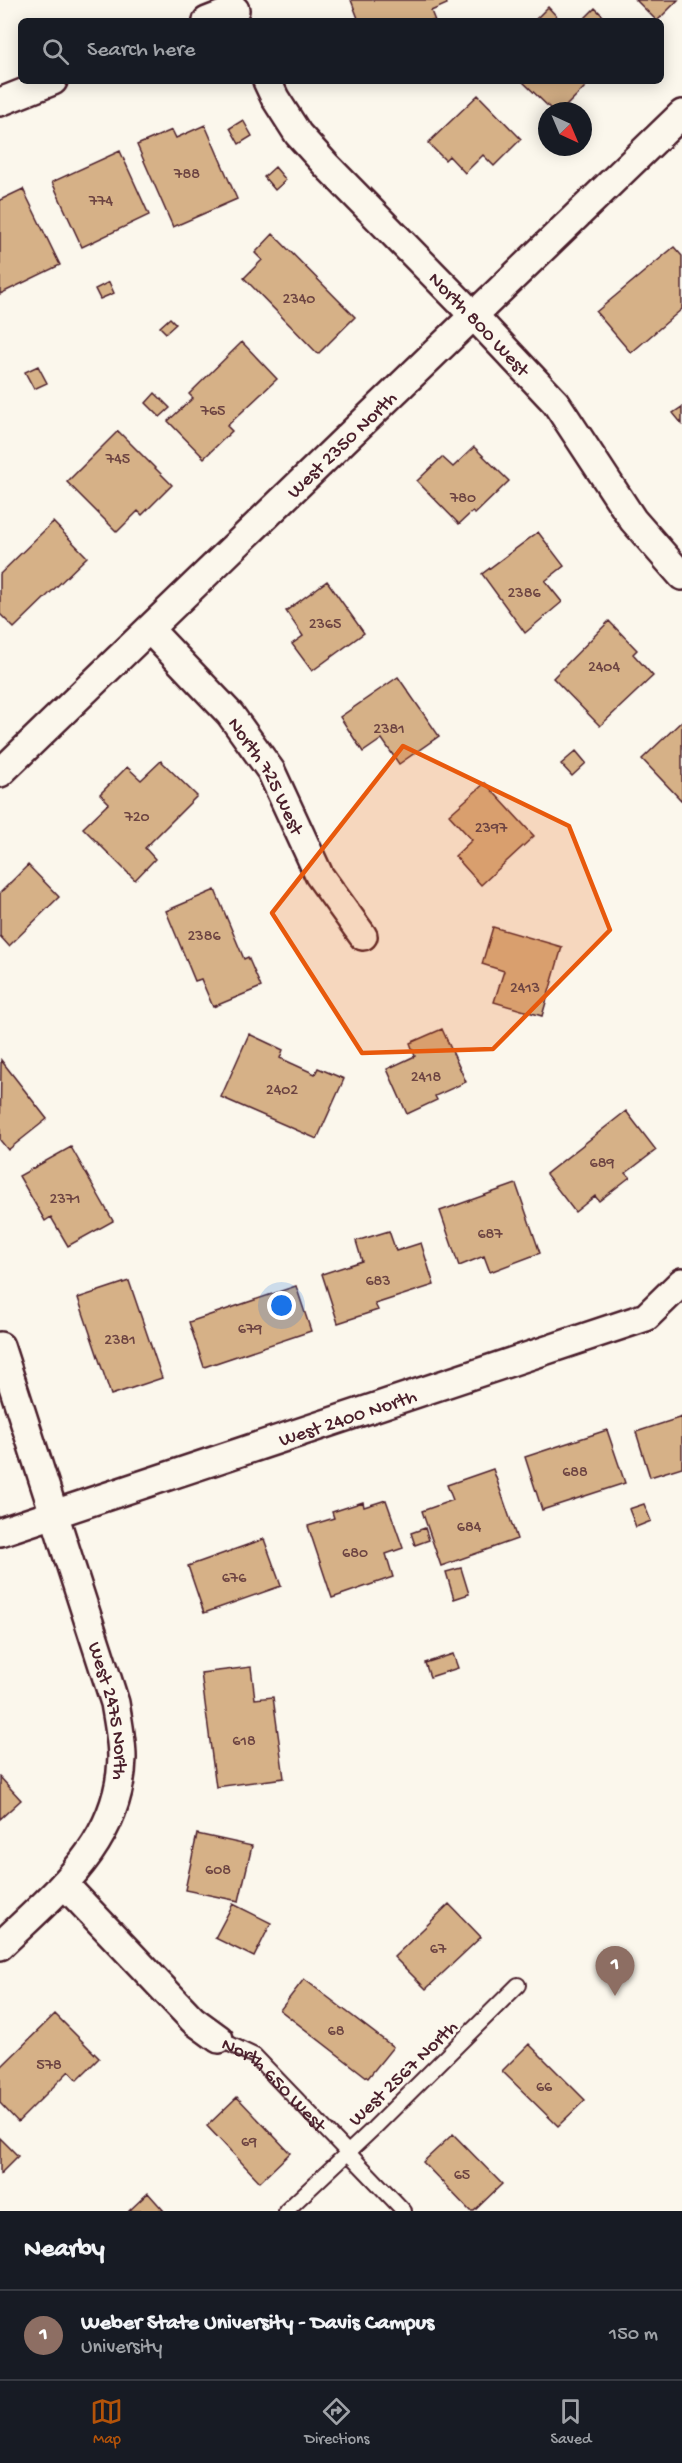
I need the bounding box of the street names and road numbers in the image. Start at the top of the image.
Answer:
street label: North 800 West [422,269,534,384]
street label: West 2350 North [284,388,403,504]
street label: North 725 West [221,714,308,841]
street label: West 2400 North [276,1386,420,1453]
street label: West 2475 North [81,1640,130,1782]
street label: West 2567 North [345,2017,464,2132]
street label: North 650 West [217,2034,331,2139]

